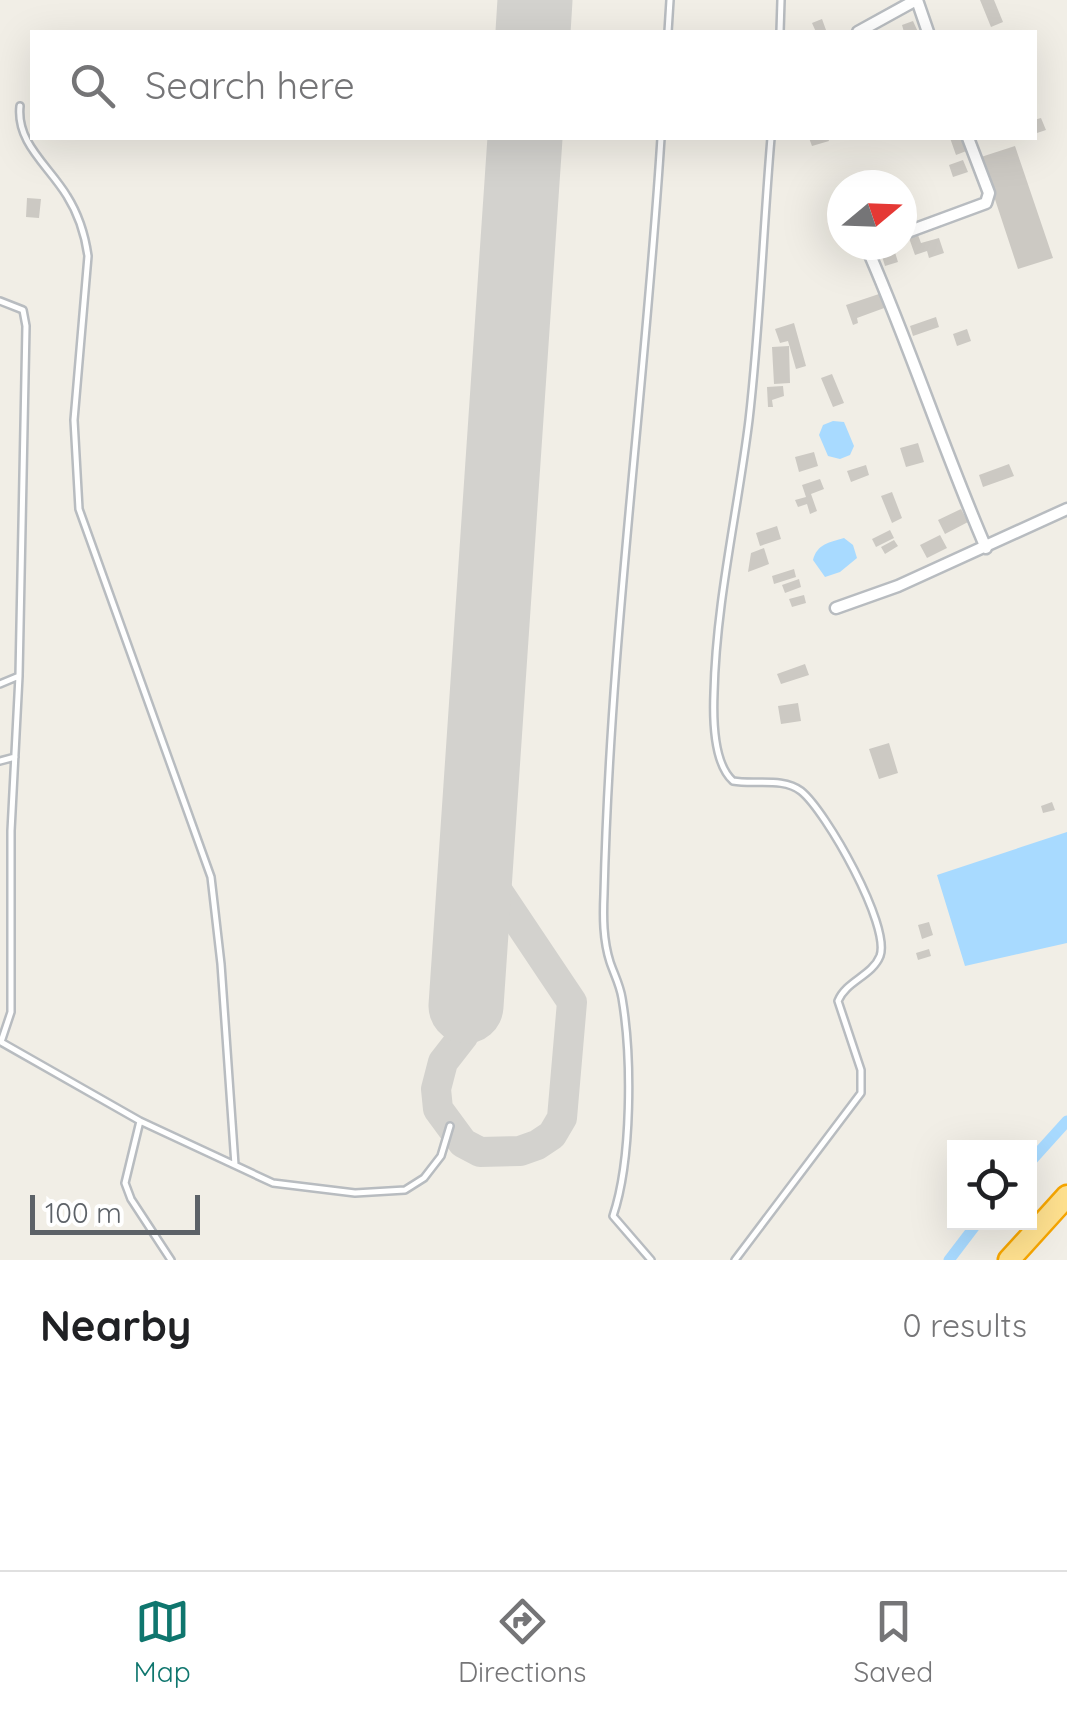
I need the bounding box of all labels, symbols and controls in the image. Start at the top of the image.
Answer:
search box [30,30,1037,140]
icon: search [65,58,120,113]
text: Search here [145,61,355,109]
north arrow [827,170,917,260]
map controls [947,1140,1037,1230]
button: locate [947,1140,1037,1230]
scale bar [30,1190,200,1234]
text: 100 m [45,1195,122,1230]
text: Nearby [40,1299,191,1352]
text: 0 results [903,1305,1027,1345]
tab: Map [134,1594,191,1689]
tab: Directions [458,1594,586,1689]
tab: Saved [854,1594,933,1689]

